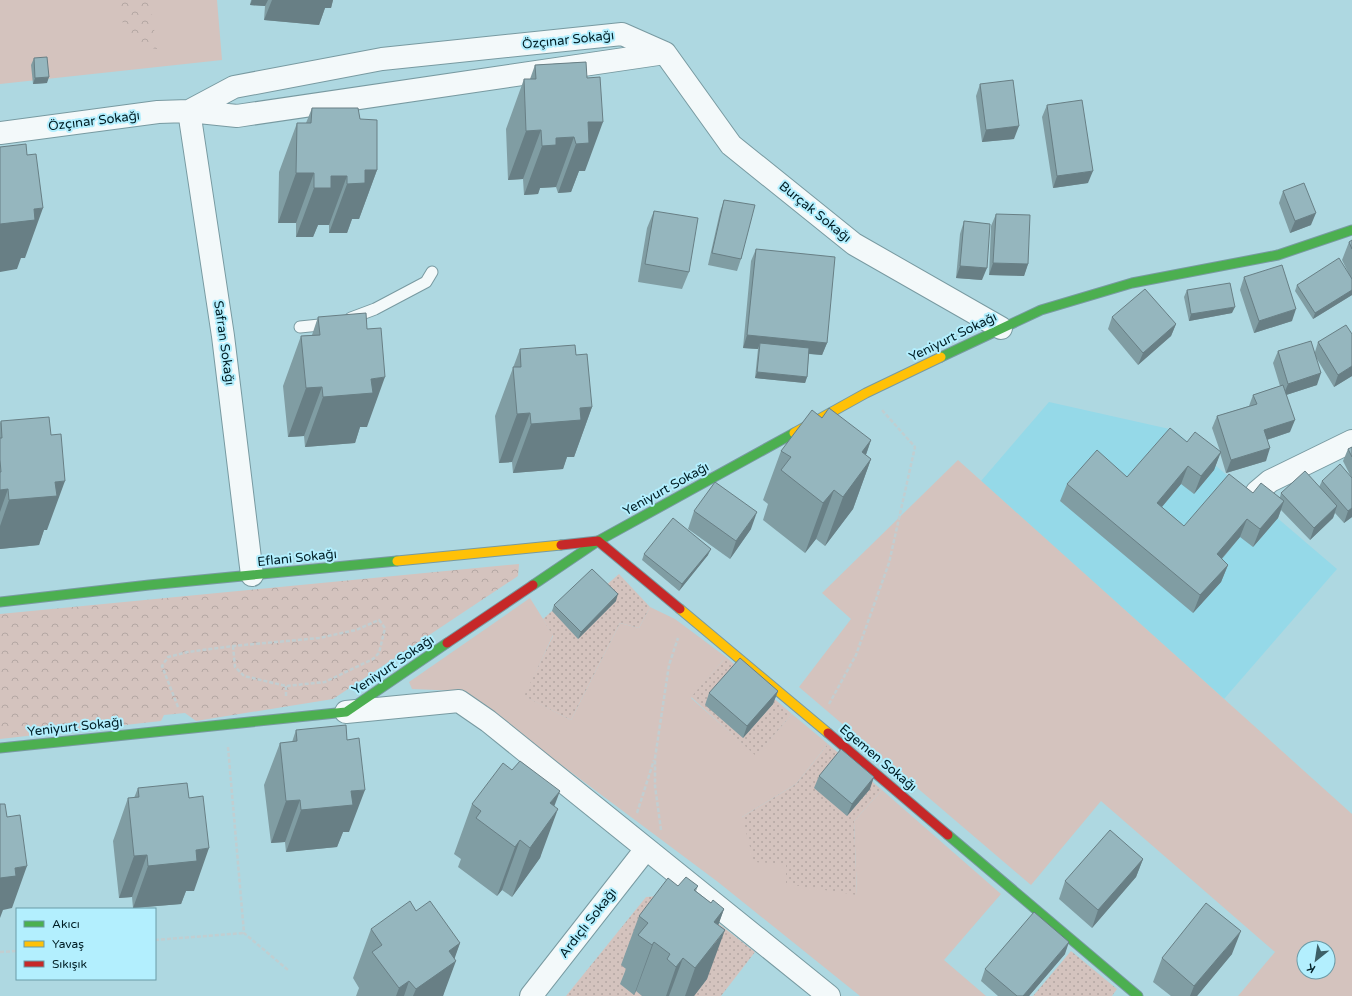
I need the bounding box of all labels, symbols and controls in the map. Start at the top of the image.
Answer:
street label: Özçınar Sokağı [521,27,615,53]
street label: Özçınar Sokağı [47,107,141,135]
street label: Burçak Sokağı [776,178,854,246]
street label: Safran Sokağı [210,300,238,386]
street label: Yeniyurt Sokağı [906,309,1000,365]
street label: Yeniyurt Sokağı [620,459,712,519]
street label: Eflani Sokağı [256,546,338,570]
street label: Yeniyurt Sokağı [349,632,437,698]
street label: Yeniyurt Sokağı [27,714,123,740]
street label: Egemen Sokağı [836,721,920,795]
street label: Ardıçlı Sokağı [556,885,620,961]
legend [16,908,156,980]
text: Akıcı [52,917,80,931]
text: Yavaş [52,937,84,951]
north arrow [1296,940,1336,980]
text: Sıkışık [52,957,88,971]
text: K [1304,960,1318,976]

